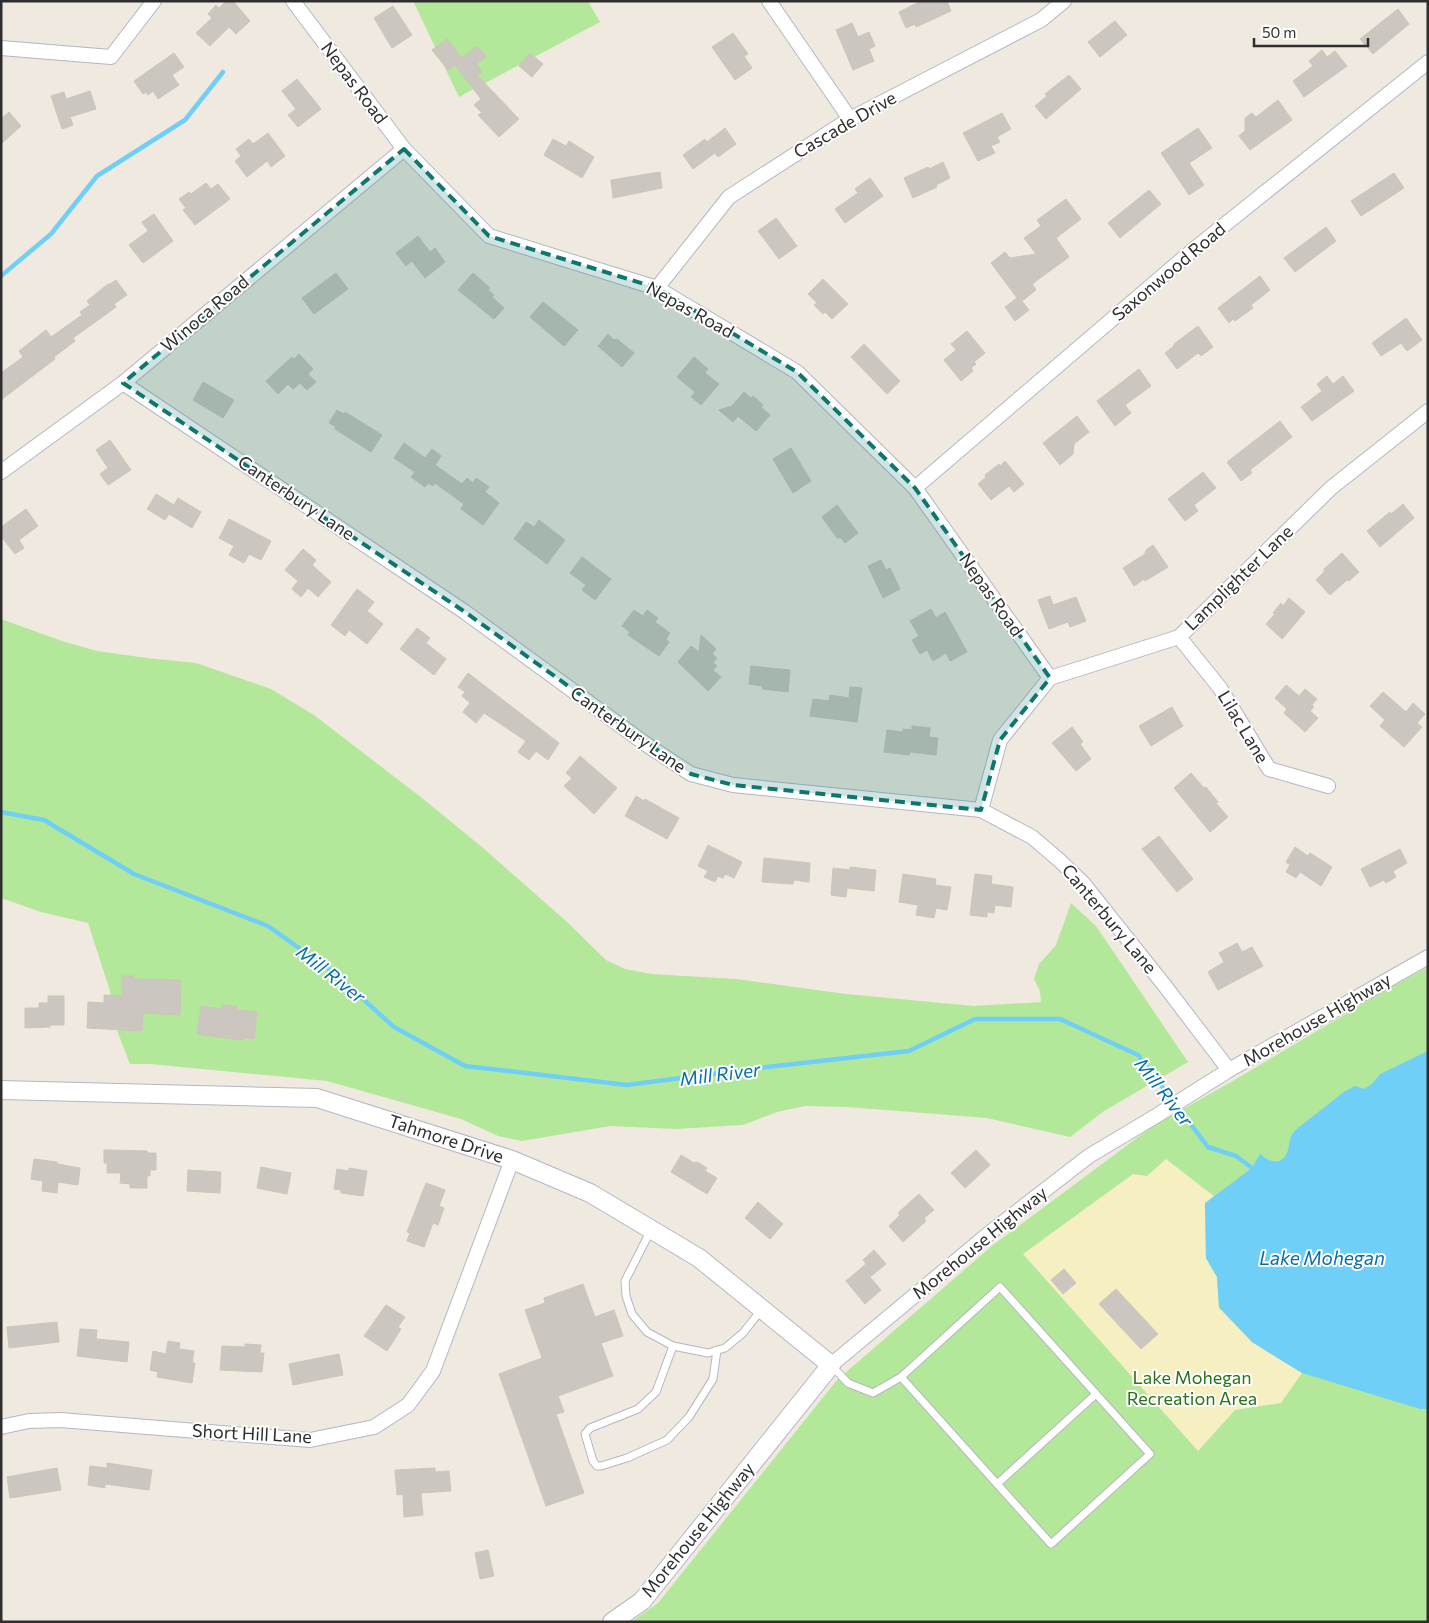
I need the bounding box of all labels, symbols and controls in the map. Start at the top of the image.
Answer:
scale bar [1254,15,1368,47]
text: 50 m [1262,23,1296,41]
street label: Nepas Road [317,37,393,128]
street label: Cascade Drive [789,86,900,162]
street label: Saxonwood Road [1107,217,1230,325]
street label: Winoca Road [156,270,253,356]
street label: Nepas Road [643,276,738,342]
street label: Canterbury Lane [234,450,359,544]
street label: Lamplighter Lane [1179,520,1297,635]
street label: Nepas Road [955,548,1029,640]
street label: Canterbury Lane [566,681,691,777]
street label: Lilac Lane [1214,686,1274,767]
street label: Canterbury Lane [1058,859,1162,978]
water label: Mill River [292,940,371,1009]
street label: Morehouse Highway [1239,968,1394,1070]
water label: Mill River [1130,1053,1199,1132]
water label: Mill River [678,1057,763,1090]
street label: Tahmore Drive [386,1109,507,1167]
street label: Morehouse Highway [907,1181,1051,1303]
water label: Lake Mohegan [1259,1246,1385,1269]
park label: Lake Mohegan Recreation Area [1127,1366,1257,1409]
street label: Short Hill Lane [192,1419,312,1447]
street label: Morehouse Highway [636,1457,758,1601]

